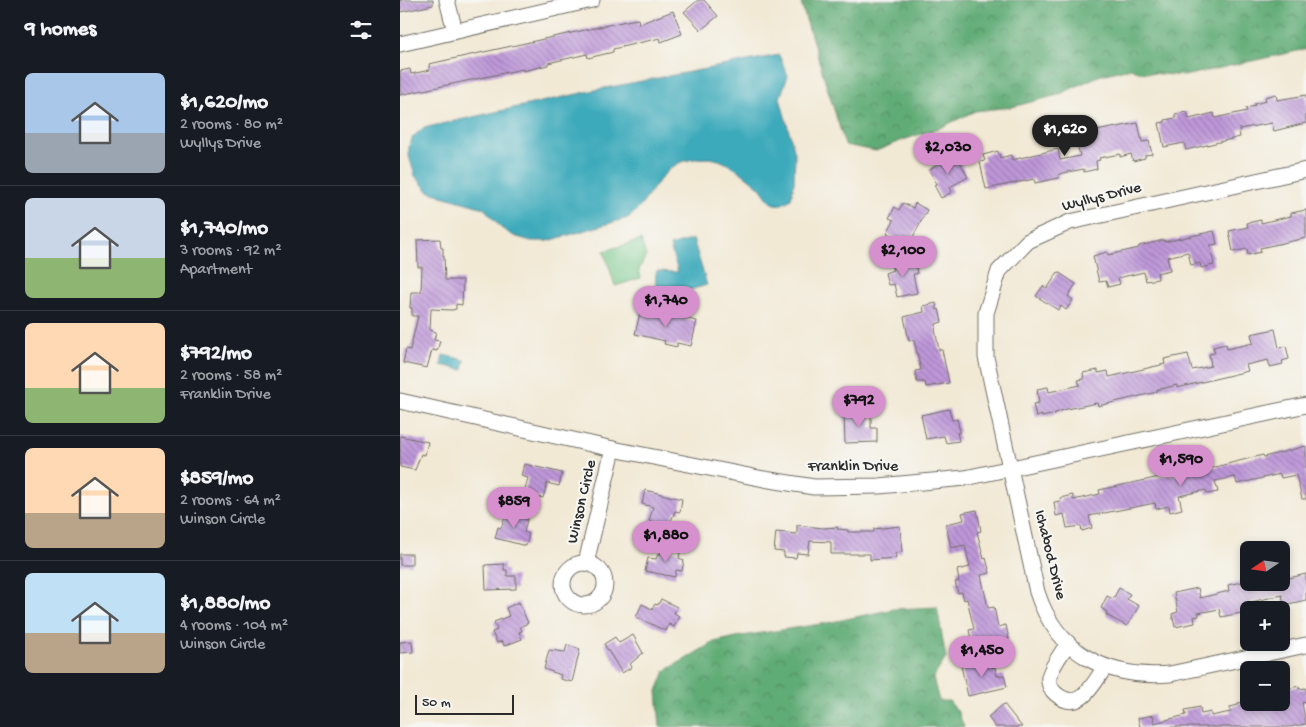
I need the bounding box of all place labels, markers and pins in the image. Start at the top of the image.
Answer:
pin: $1,620 [1024,114,1106,157]
pin: $2,030 [907,132,989,175]
pin: $2,100 [862,236,944,278]
pin: $1,740 [625,286,707,328]
pin: $792 [829,386,889,428]
pin: $1,590 [1140,444,1222,487]
pin: $859 [484,486,544,529]
pin: $1,880 [625,520,707,563]
pin: $1,450 [941,636,1023,678]

